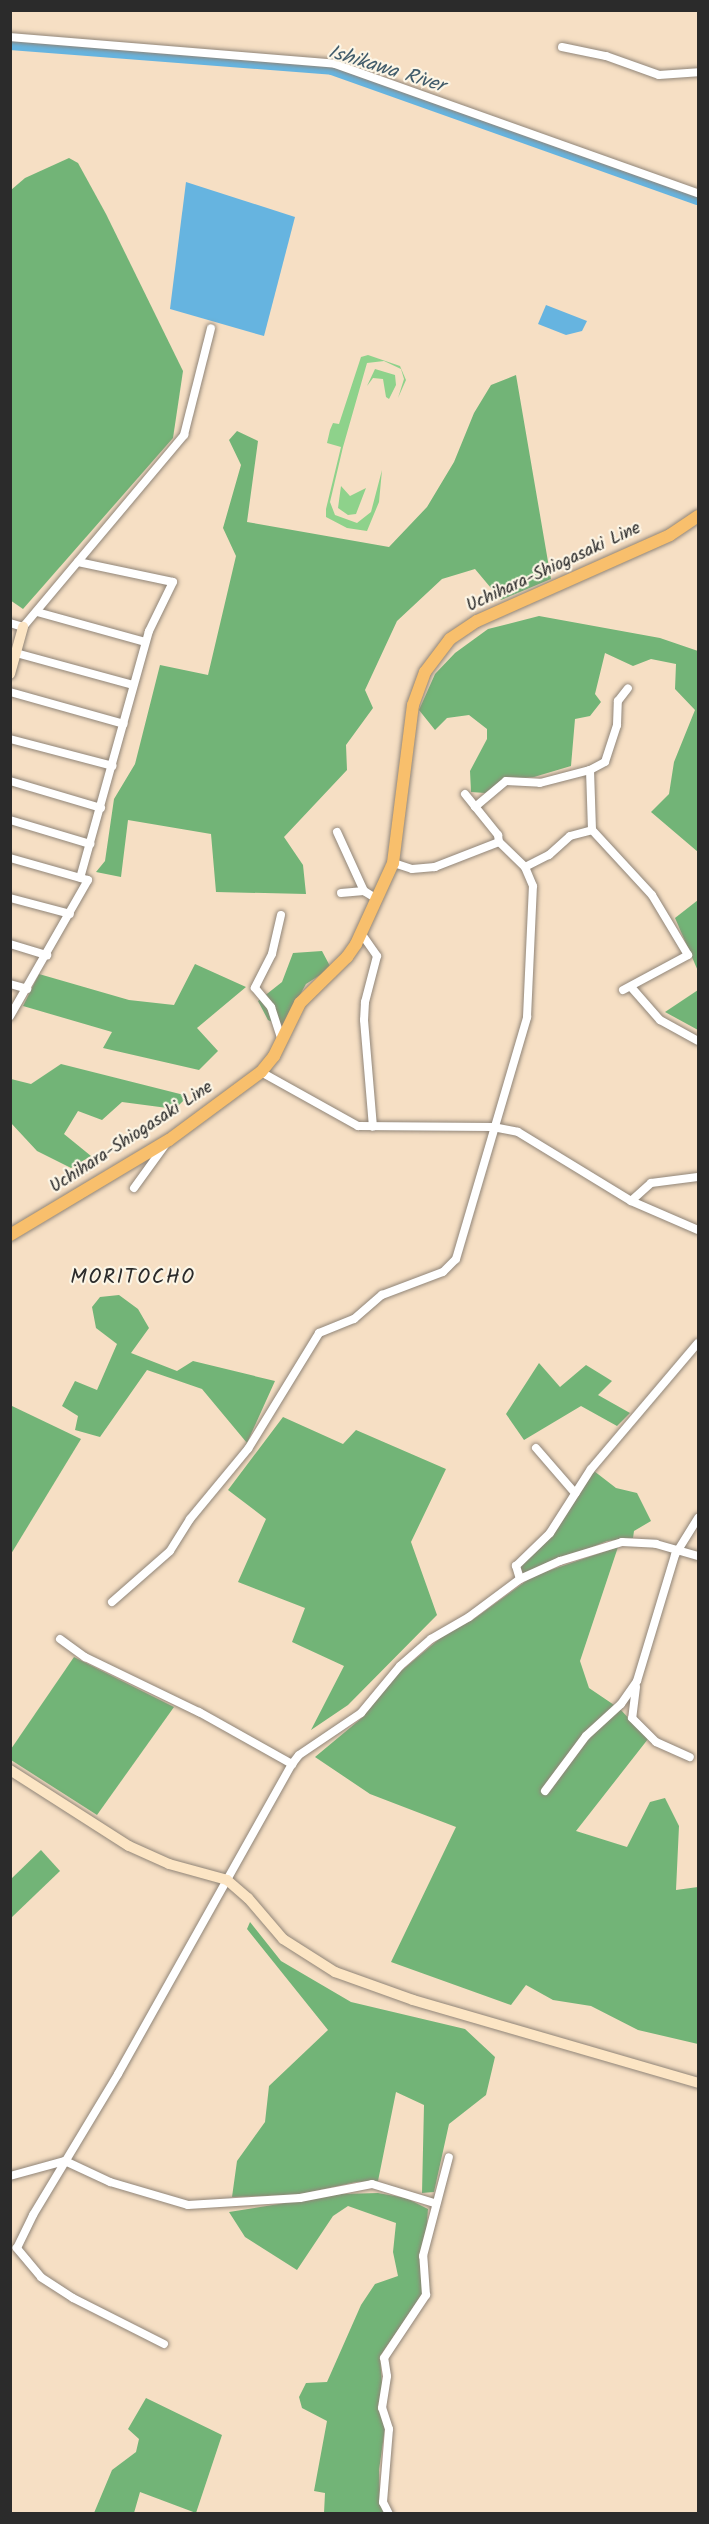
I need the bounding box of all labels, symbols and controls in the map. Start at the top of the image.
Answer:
water label: Ishikawa River [325,41,447,99]
street label: Uchihara-Shiogasaki Line [463,518,645,618]
street label: Uchihara-Shiogasaki Line [46,1077,218,1199]
district label: MORITOCHO [70,1265,196,1291]

